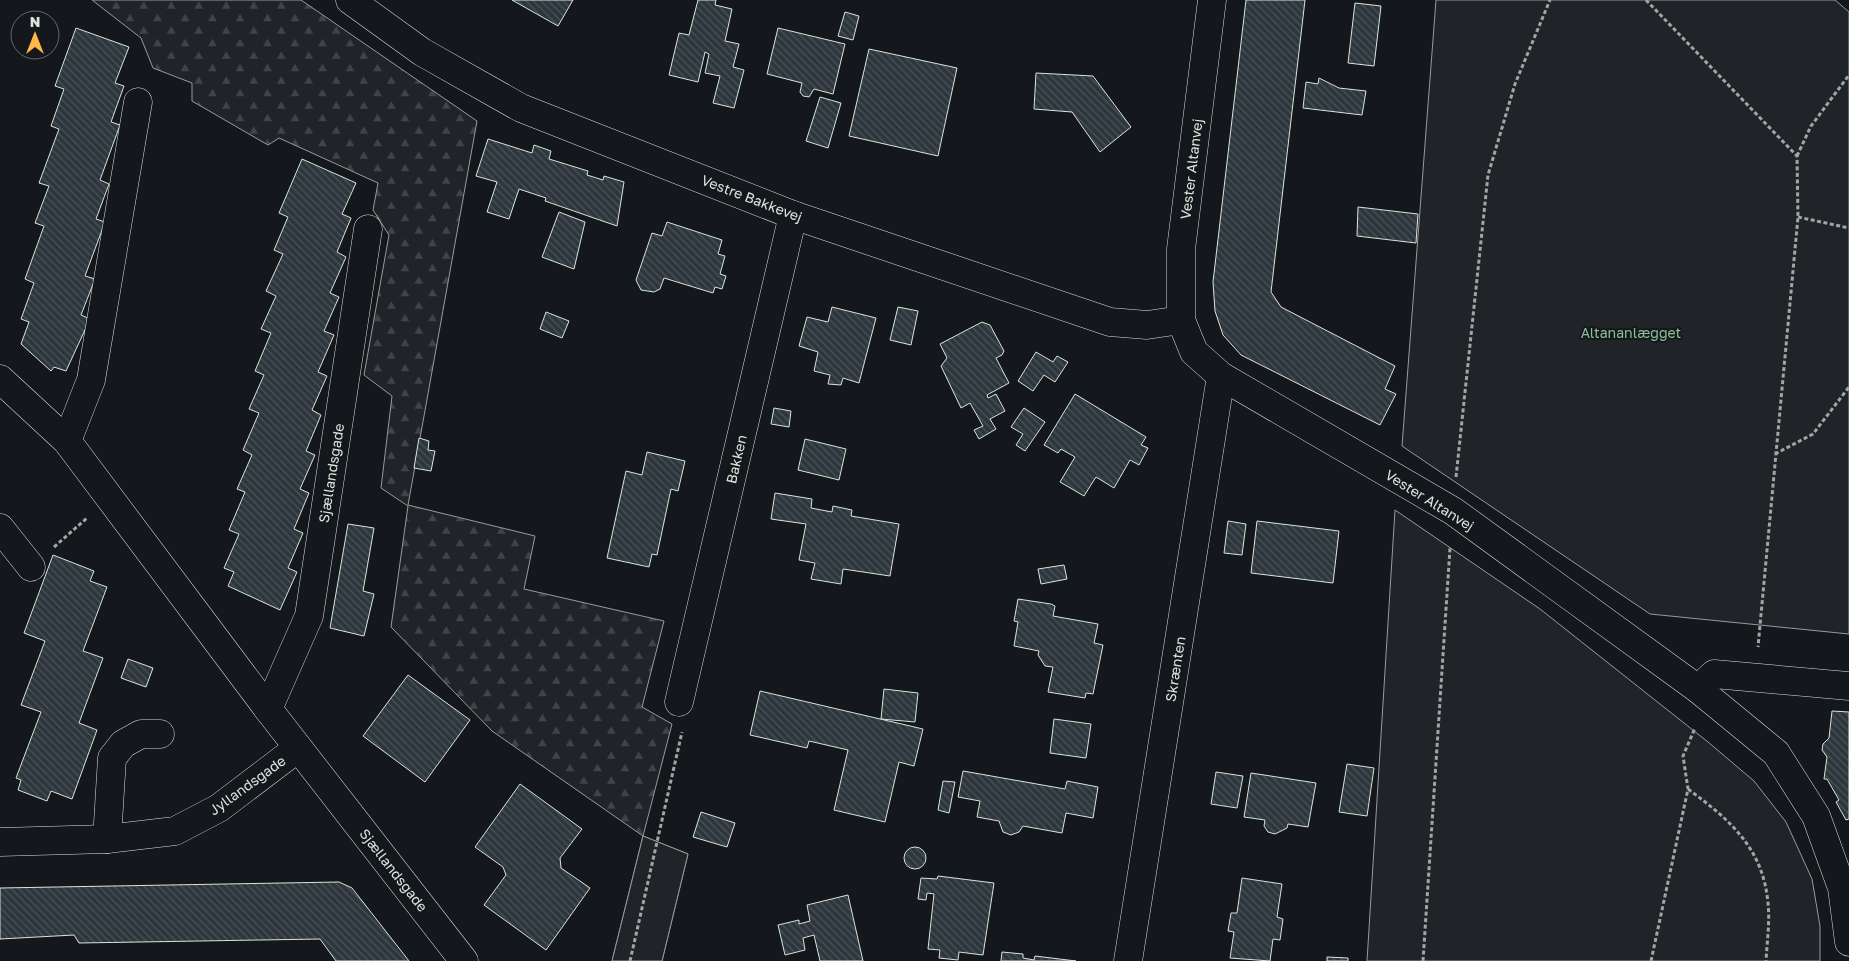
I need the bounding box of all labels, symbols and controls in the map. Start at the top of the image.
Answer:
north arrow [10,10,60,60]
text: N [30,13,40,30]
street label: Vester Altanvej [1176,118,1206,220]
street label: Vestre Bakkevej [699,171,805,225]
park label: Altananlægget [1581,324,1681,341]
street label: Sjællandsgade [315,422,347,524]
street label: Bakken [722,433,750,485]
street label: Vester Altanvej [1383,466,1477,534]
street label: Skrænten [1161,635,1189,703]
street label: Jyllandsgade [205,752,289,818]
street label: Sjællandsgade [356,825,432,915]

